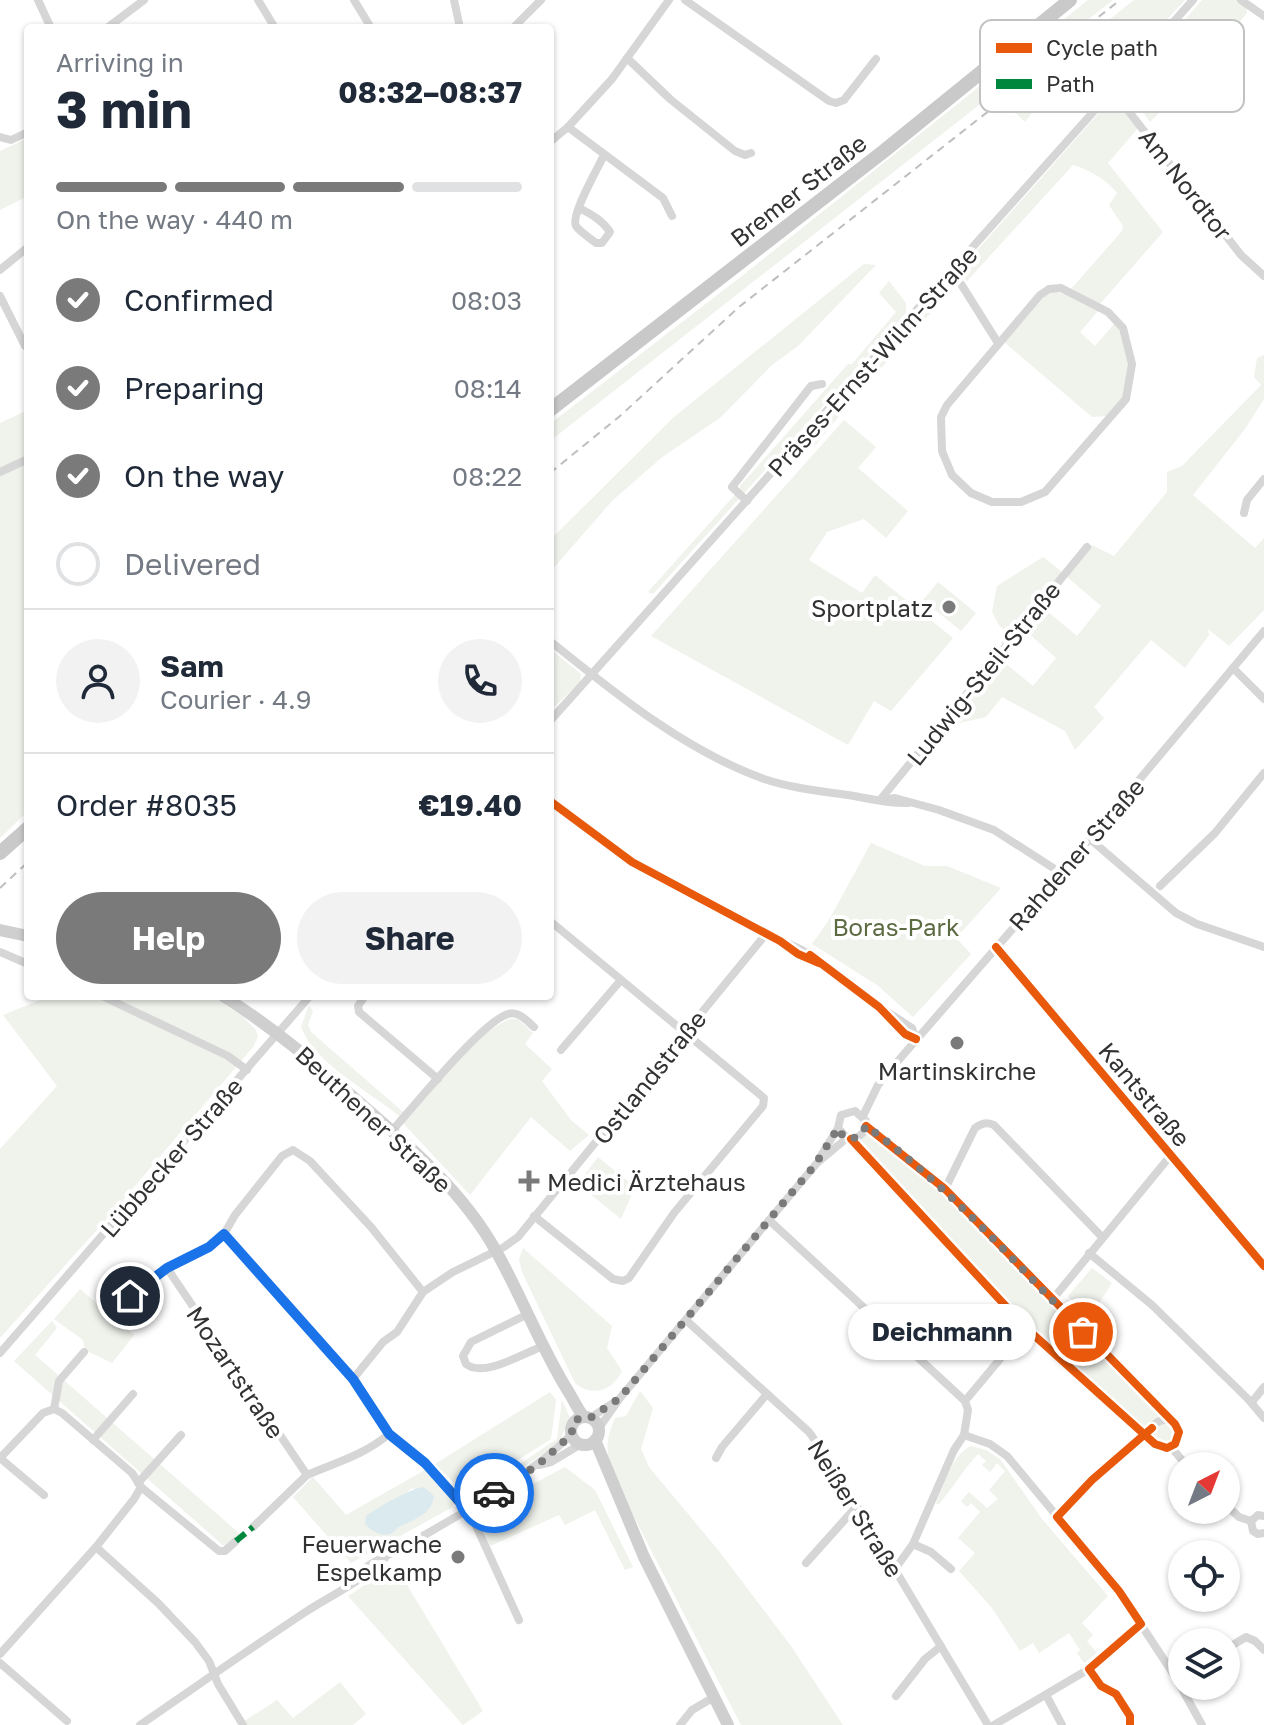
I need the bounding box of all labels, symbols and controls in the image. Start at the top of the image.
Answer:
legend [980,20,1244,112]
text: Cycle path [1046,34,1158,61]
text: Arriving in [56,47,184,78]
text: Path [1046,70,1095,97]
text: 08:32–08:37 [338,74,522,110]
text: 3 min [56,77,192,139]
street label: Am Nordtor [1134,123,1238,245]
street label: Bremer Straße [724,128,872,252]
text: On the way · 440 m [56,204,293,235]
street label: Präses-Ernst-Wilm-Straße [761,240,983,482]
icon: check [56,278,100,322]
text: Confirmed [124,282,274,318]
text: 08:03 [451,285,522,316]
icon: check [56,366,100,410]
text: Preparing [124,370,265,406]
text: 08:14 [454,373,522,404]
icon: check [56,454,100,498]
text: On the way [124,458,284,494]
text: 08:22 [452,461,522,492]
text: Delivered [124,546,261,582]
street label: Ludwig-Steil-Straße [900,575,1066,771]
place label: Sportplatz [811,593,933,622]
marker: Sportplatz [940,598,958,616]
button: person [56,639,140,723]
button: phone [438,639,522,723]
text: Sam [160,648,224,684]
text: Courier · 4.9 [160,684,312,715]
street label: Rahdener Straße [1002,772,1150,936]
text: Order #8035 [56,787,237,823]
text: €19.40 [419,787,522,823]
button: Help [56,892,281,984]
button: Share [297,892,522,984]
park label: Boras-Park [833,912,959,941]
street label: Ostlandstraße [586,1004,712,1150]
marker: Martinskirche [948,1034,966,1052]
street label: Kantstraße [1093,1036,1197,1152]
street label: Beuthener Straße [290,1040,458,1198]
place label: Martinskirche [878,1056,1036,1085]
street label: Lübbecker Straße [94,1071,248,1243]
place label: Medici Ärztehaus [547,1167,746,1196]
marker: Medici Ärztehaus [518,1170,540,1192]
pin [96,1262,164,1330]
icon: home [108,1274,152,1318]
pin [1049,1298,1117,1366]
street label: Mozartstraße [181,1300,291,1444]
callout: Deichmann [847,1304,1035,1360]
icon: bag [1061,1310,1105,1354]
text: Deichmann [871,1316,1013,1347]
street label: Neißer Straße [802,1434,910,1582]
north arrow [1168,1452,1240,1524]
map controls [1168,1452,1240,1700]
courier [454,1453,534,1533]
icon: car [472,1471,516,1515]
place label: Feuerwache Espelkamp [301,1529,442,1586]
button: locate [1168,1540,1240,1612]
marker: Feuerwache Espelkamp [449,1548,467,1566]
button: layers [1168,1628,1240,1700]

